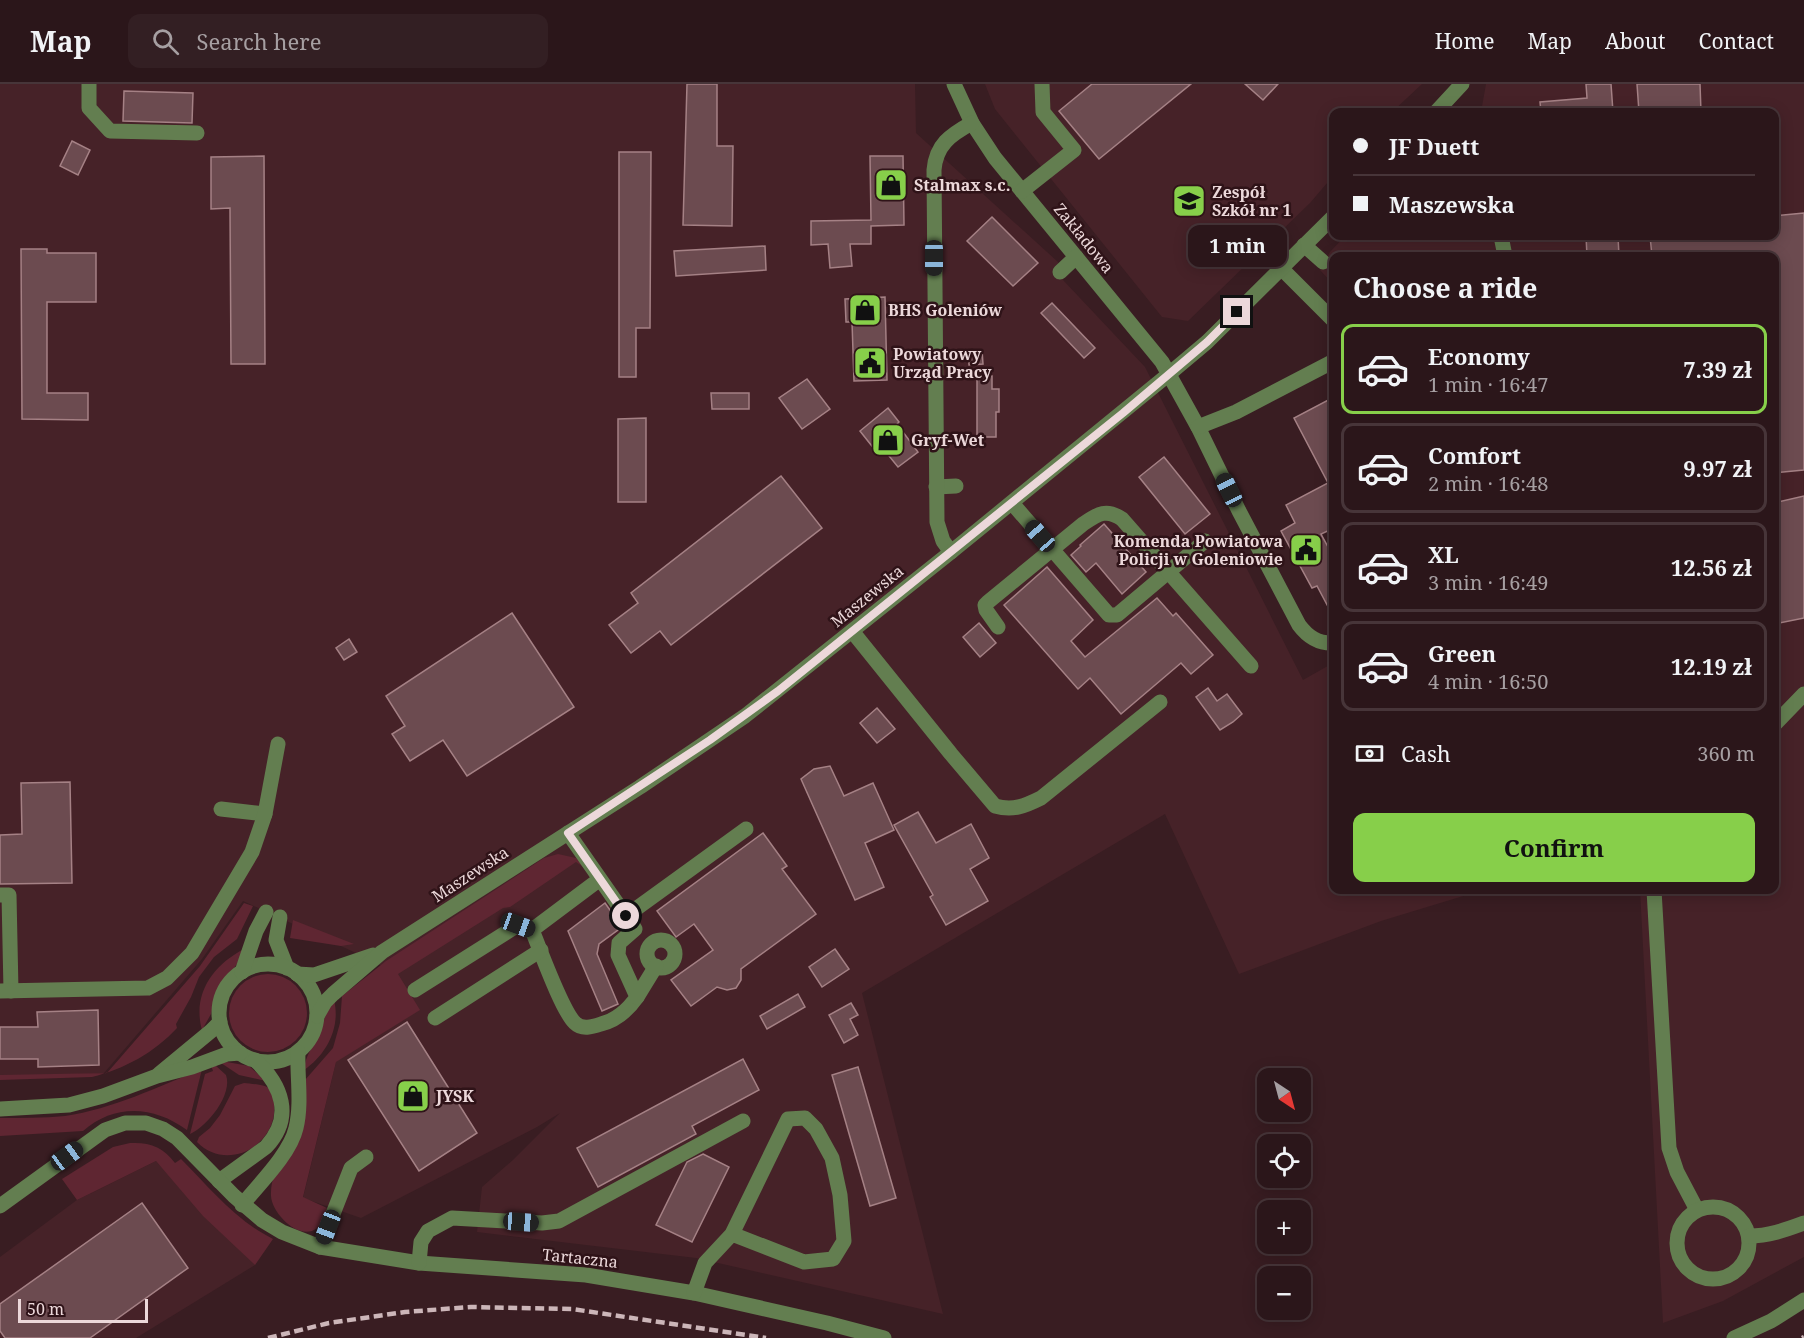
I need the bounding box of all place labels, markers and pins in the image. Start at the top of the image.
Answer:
shop icon: Stalmax s.c. [873,167,909,203]
place label: Stalmax s.c. [914,174,1010,196]
place label: Zespół Szkół nr 1 [1212,181,1291,221]
school or university icon: Zespół Szkół nr 1 [1171,183,1207,219]
shop icon: BHS Goleniów [847,292,883,328]
place label: BHS Goleniów [888,299,1002,321]
place label: Powiatowy Urząd Pracy [893,343,992,383]
public building icon: Powiatowy Urząd Pracy [852,345,888,381]
shop icon: Gryf-Wet [870,422,906,458]
place label: Gryf-Wet [911,429,985,451]
place label: Komenda Powiatowa Policji w Goleniowie [1113,530,1283,570]
public building icon: Komenda Powiatowa Policji w Goleniowie [1288,532,1324,568]
shop icon: JYSK [395,1078,431,1114]
place label: JYSK [435,1085,474,1107]

